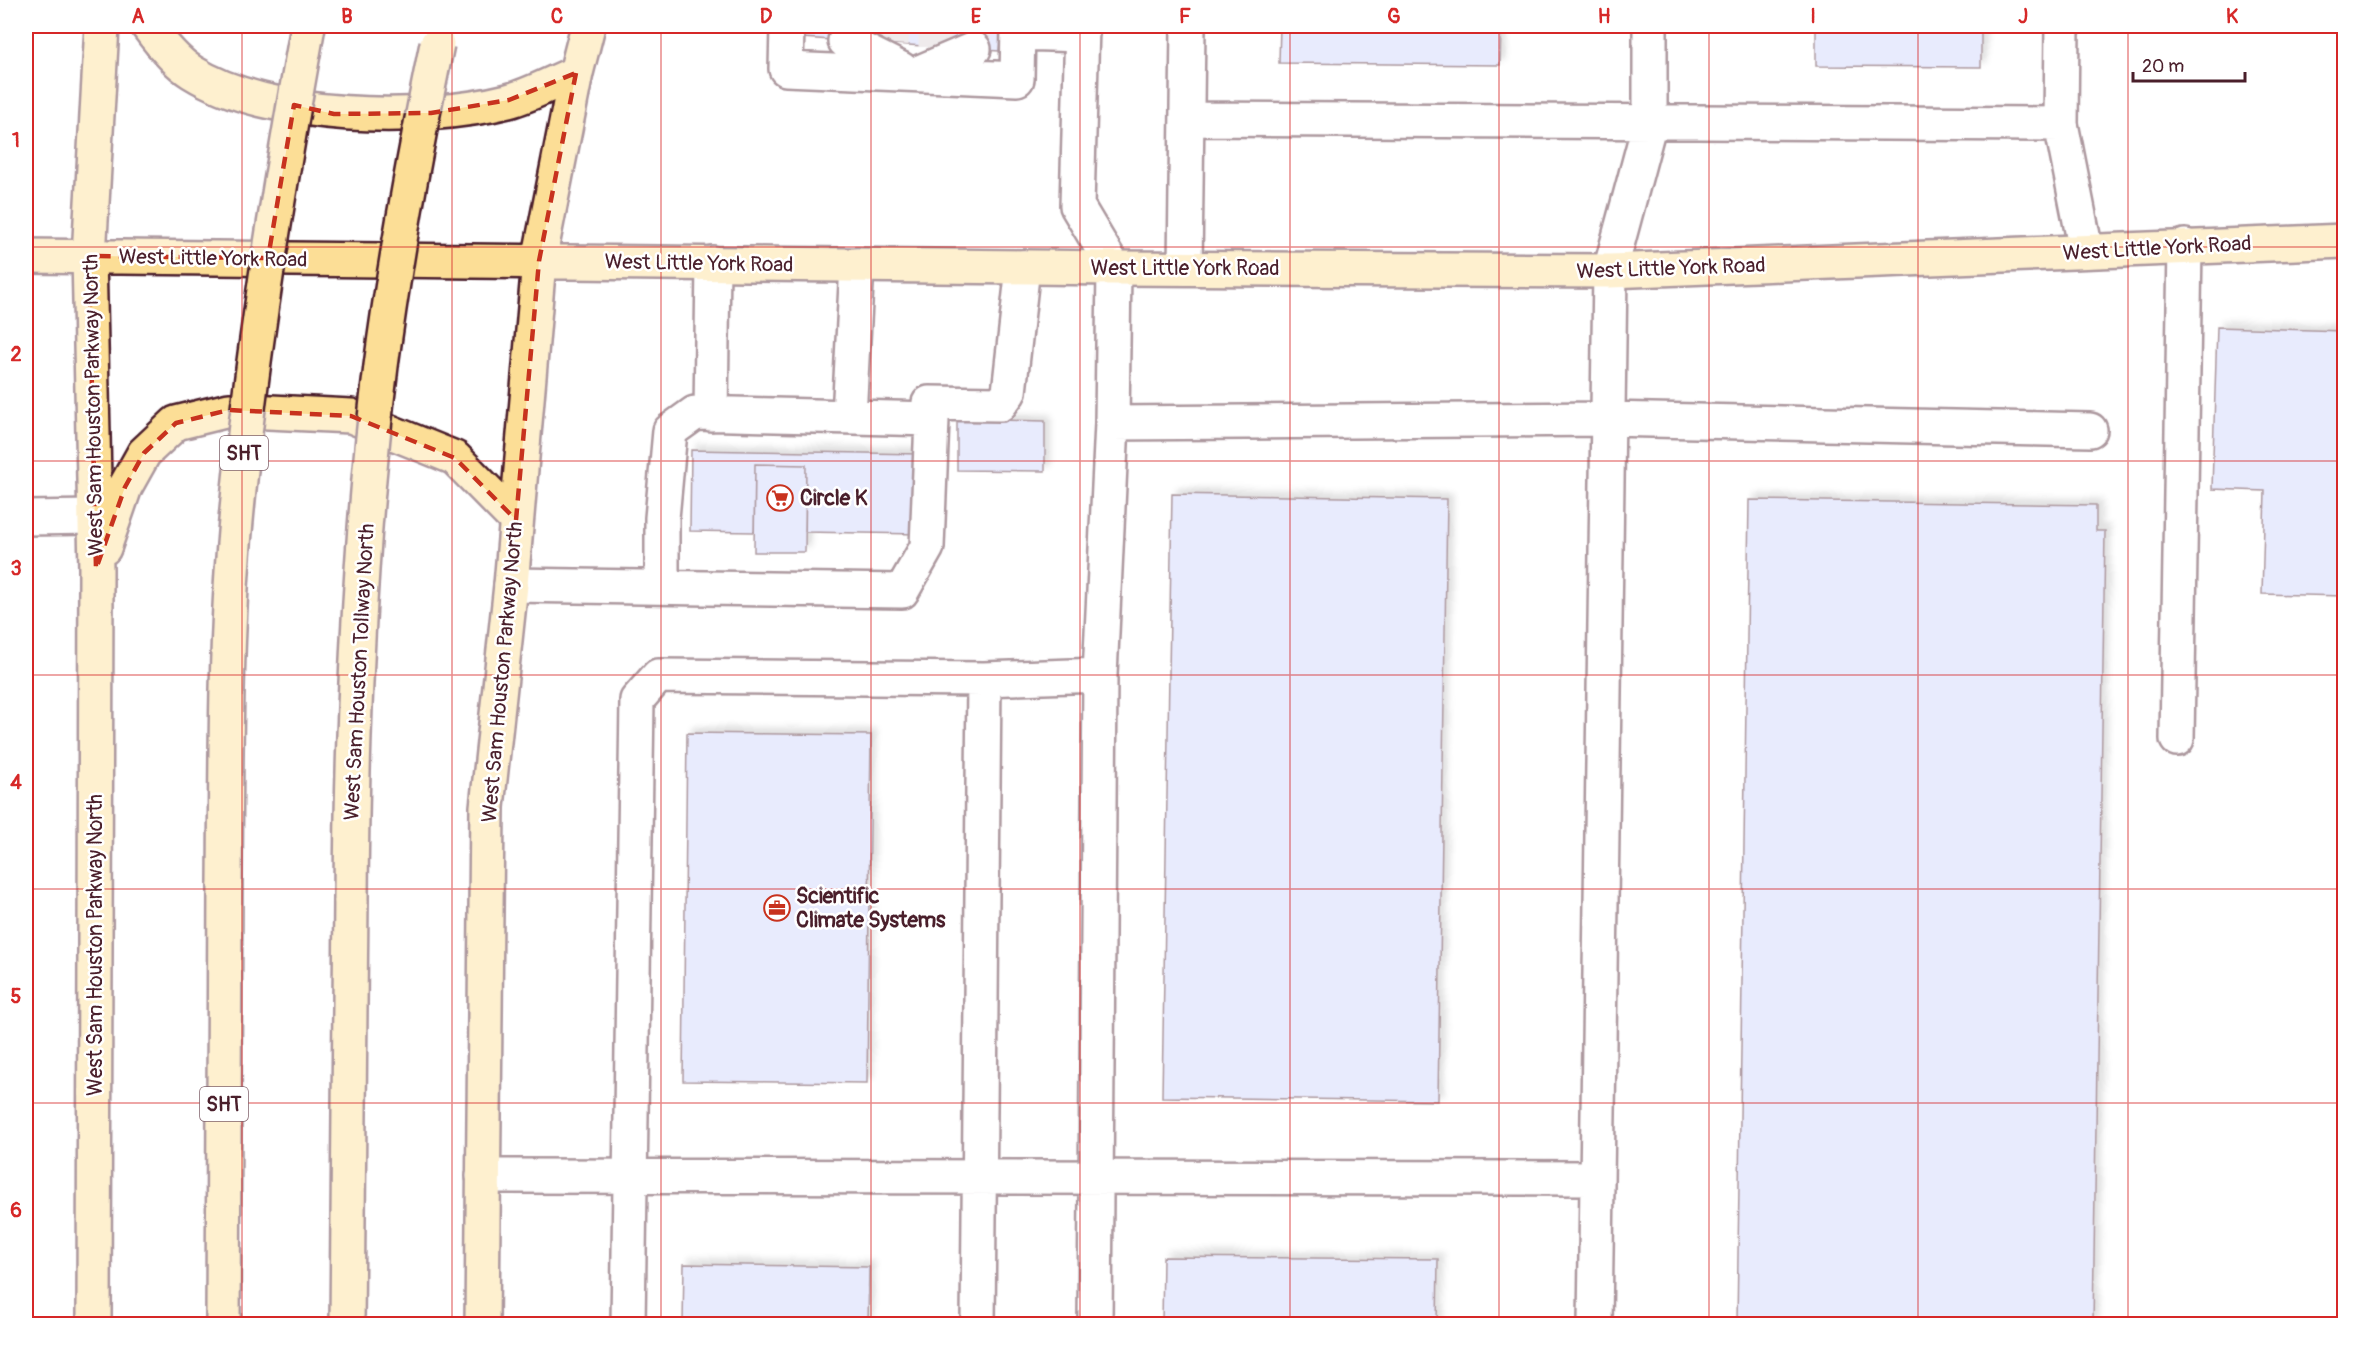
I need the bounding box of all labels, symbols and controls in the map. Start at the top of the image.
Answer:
text: A [132,4,145,29]
text: B [341,4,353,29]
text: C [551,4,563,29]
text: D [760,4,773,29]
text: E [971,4,982,29]
text: F [1179,4,1191,29]
text: G [1387,4,1401,29]
text: H [1598,4,1611,29]
text: I [1810,4,1816,29]
text: J [2018,4,2028,29]
text: K [2226,4,2238,29]
scale bar [2133,45,2246,83]
text: 20 m [2142,55,2184,78]
text: 1 [12,128,20,153]
street label: West Little York Road [2062,230,2252,267]
street label: West Little York Road [118,243,308,274]
street label: West Little York Road [604,248,794,279]
street label: West Little York Road [1576,252,1766,285]
street label: West Sam Houston Parkway North [77,254,110,556]
street label: West Little York Road [1091,255,1280,282]
text: 2 [10,342,22,367]
road number: SHT [220,436,268,470]
supermarket icon: Circle K [765,483,795,513]
place label: Circle K [800,485,868,512]
street label: West Sam Houston Parkway North [476,520,529,824]
street label: West Sam Houston Tollway North [338,523,381,821]
text: 3 [10,556,22,581]
text: 4 [10,770,22,795]
street label: West Sam Houston Parkway North [82,794,109,1096]
place label: Scientific Climate Systems [796,883,946,934]
office icon: Scientific Climate Systems [762,893,792,923]
text: 5 [11,984,22,1009]
road number: SHT [200,1087,248,1121]
text: 6 [10,1198,22,1223]

